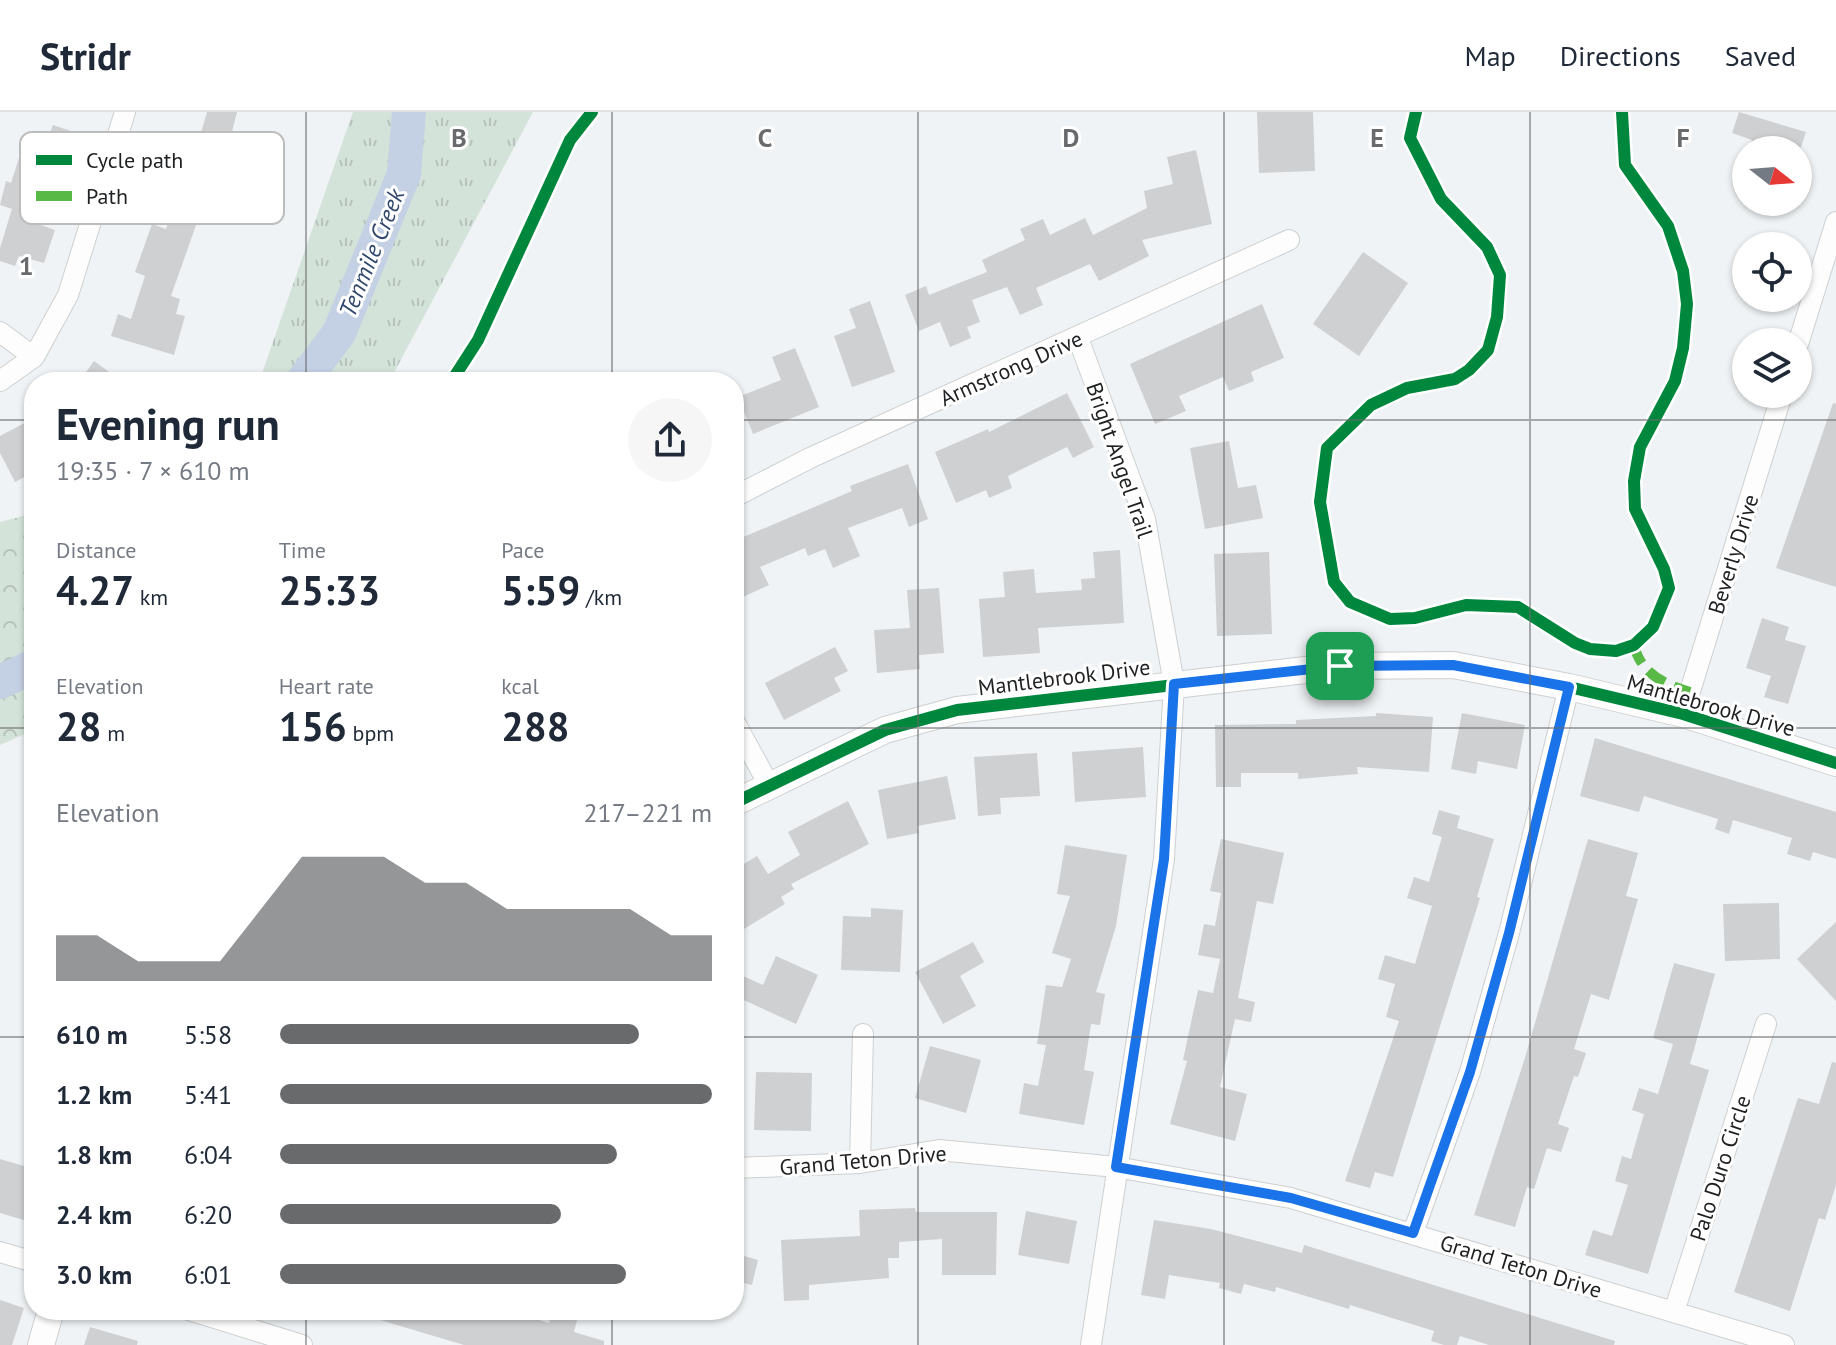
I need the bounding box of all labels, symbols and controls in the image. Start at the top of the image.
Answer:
text: Stridr [40,31,131,80]
text: Map [1465,37,1516,74]
text: Directions [1560,37,1681,74]
text: Saved [1725,37,1796,74]
text: B [451,121,467,154]
text: C [758,121,772,154]
text: D [1063,121,1079,154]
text: E [1370,121,1384,154]
text: F [1676,121,1690,154]
legend [20,132,284,224]
north arrow [1732,136,1812,216]
map controls [1732,136,1812,408]
text: Cycle path [86,146,183,174]
text: Path [86,182,128,210]
water label: Tenmile Creek [332,183,412,321]
button: locate [1732,232,1812,312]
text: 1 [19,249,33,282]
street label: Armstrong Drive [935,324,1087,412]
button: layers [1732,328,1812,408]
street label: Bright Angel Trail [1080,378,1160,542]
text: Evening run [56,395,280,452]
button: share [628,398,712,482]
text: 19:35 · 7 × 610 m [56,454,250,487]
street label: Beverly Drive [1702,491,1764,617]
text: Distance [56,536,137,564]
text: Time [279,536,326,564]
text: Pace [501,536,544,564]
text: 4.27 [56,564,134,616]
text: 25:33 [279,564,380,616]
text: 5:59 [501,564,580,616]
text: km [134,583,168,611]
text: /km [580,583,622,611]
pin [1306,632,1374,700]
icon: arrive [1318,644,1362,688]
street label: Mantlebrook Drive [976,653,1152,701]
street label: Mantlebrook Drive [1624,668,1798,742]
text: Elevation [56,672,144,700]
text: Heart rate [279,672,374,700]
text: kcal [501,672,539,700]
text: 28 [56,700,101,752]
text: 156 [279,700,347,752]
text: 288 [501,700,569,752]
text: m [101,719,125,747]
text: bpm [347,719,394,747]
text: Elevation [56,796,160,829]
text: 217–221 m [583,796,712,829]
text: 610 m [56,1018,128,1051]
text: 5:58 [184,1018,232,1051]
text: 1.2 km [56,1078,132,1111]
text: 5:41 [184,1078,232,1111]
street label: Palo Duro Circle [1683,1092,1757,1244]
text: 1.8 km [56,1138,132,1171]
text: 6:04 [184,1138,232,1171]
street label: Grand Teton Drive [778,1139,948,1181]
text: 2.4 km [56,1198,132,1231]
text: 6:20 [184,1198,232,1231]
street label: Grand Teton Drive [1437,1228,1605,1304]
text: 3.0 km [56,1258,132,1291]
text: 6:01 [184,1258,232,1291]

